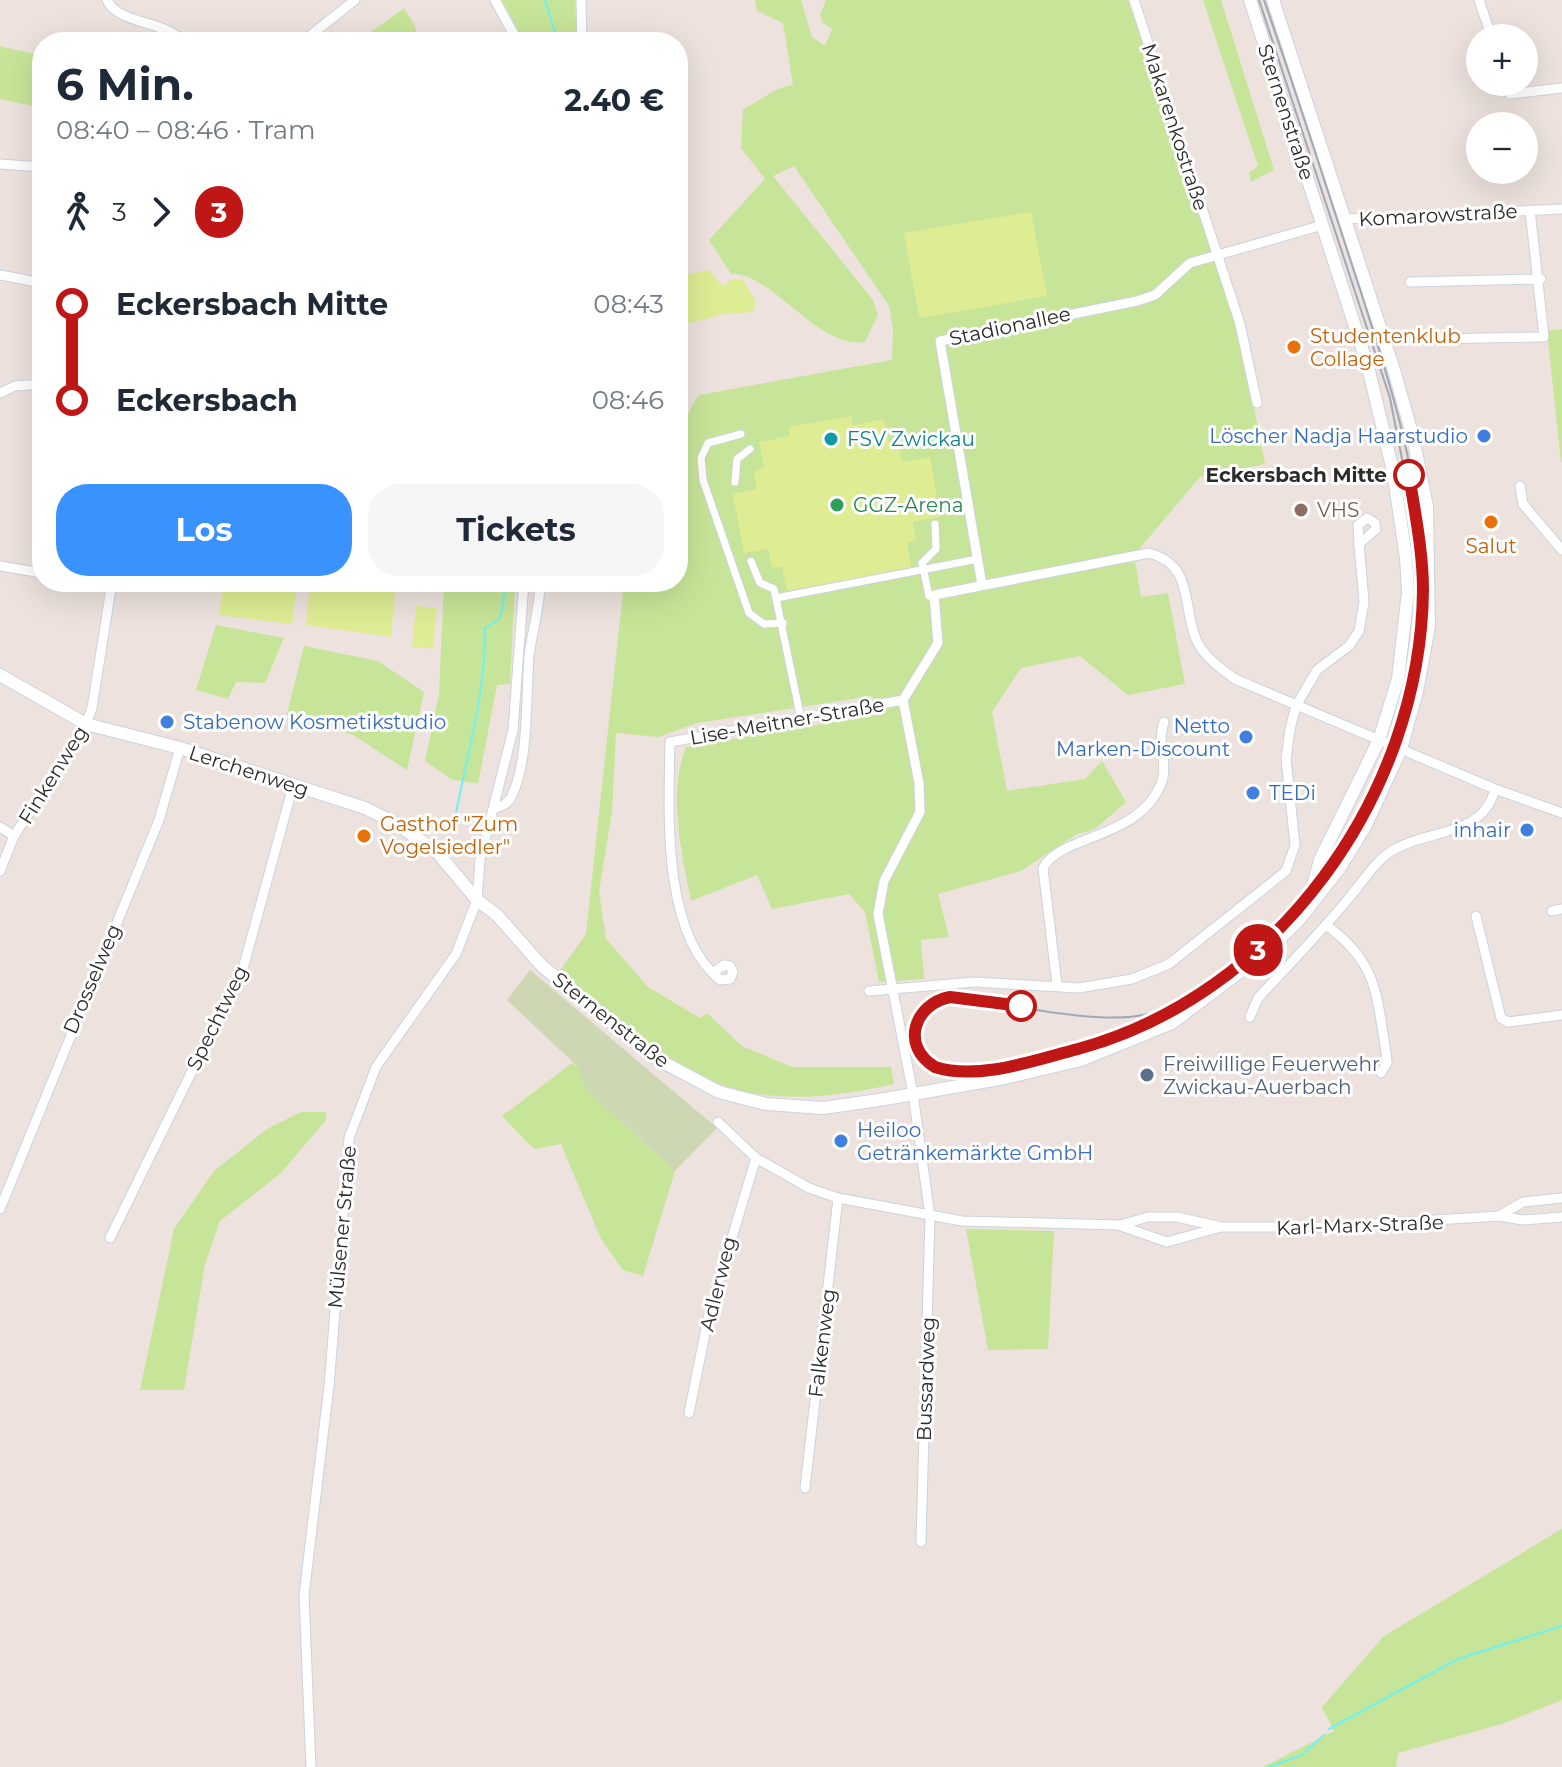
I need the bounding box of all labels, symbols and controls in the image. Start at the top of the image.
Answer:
map controls [1466,24,1538,184]
button: + [1466,24,1538,96]
street label: Makarenkostraße [1137,40,1213,214]
street label: Sternenstraße [1253,41,1319,183]
text: 6 Min. [56,57,194,111]
text: 2.40 € [564,82,664,119]
button: − [1466,112,1538,184]
text: 08:40 – 08:46 · Tram [56,114,316,146]
icon: walk [56,190,100,234]
icon: forward [139,190,183,234]
text: 3 [211,195,227,229]
text: 3 [112,196,127,228]
street label: Komarowstraße [1358,199,1518,231]
text: Eckersbach Mitte [116,286,388,323]
text: 08:43 [593,288,664,320]
street label: Stadionallee [947,301,1073,351]
place label: Studentenklub Collage [1310,324,1461,371]
marker: Studentenklub Collage [1285,338,1303,356]
text: Eckersbach [116,382,298,419]
text: 08:46 [592,384,664,416]
place label: Löscher Nadja Haarstudio [1209,424,1468,448]
place label: FSV Zwickau [847,427,975,451]
marker: Löscher Nadja Haarstudio [1475,427,1493,445]
marker: FSV Zwickau [822,430,840,448]
marker: Eckersbach Mitte [1394,460,1424,490]
place label: Eckersbach Mitte [1206,463,1387,487]
button: Los [56,484,352,576]
button: Tickets [368,484,664,576]
place label: GGZ-Arena [853,493,964,517]
marker: GGZ-Arena [828,496,846,514]
place label: VHS [1317,498,1359,522]
marker: VHS [1292,501,1310,519]
marker: Salut [1482,513,1500,531]
place label: Salut [1465,534,1517,558]
street label: Lise-Meitner-Straße [688,692,886,750]
place label: Stabenow Kosmetikstudio [183,710,446,734]
marker: Stabenow Kosmetikstudio [158,713,176,731]
place label: Netto Marken-Discount [1056,714,1230,761]
street label: Finkenweg [13,721,93,829]
marker: Netto Marken-Discount [1237,728,1255,746]
street label: Lerchenweg [186,740,312,802]
place label: TEDi [1269,781,1316,805]
marker: TEDi [1244,784,1262,802]
place label: Gasthof "Zum Vogelsiedler" [380,812,518,859]
place label: inhair [1453,818,1511,842]
marker: inhair [1518,821,1536,839]
marker: Gasthof "Zum Vogelsiedler" [355,827,373,845]
street label: Drosselweg [58,921,126,1037]
line badge: 3 [1232,924,1284,976]
text: 3 [1250,933,1266,967]
street label: Spechtweg [181,962,253,1074]
street label: Sternenstraße [548,967,674,1073]
unlabelled marker [1006,991,1036,1021]
place label: Freiwillige Feuerwehr Zwickau-Auerbach [1163,1052,1380,1099]
marker: Freiwillige Feuerwehr Zwickau-Auerbach [1138,1066,1156,1084]
place label: Heiloo Getränkemärkte GmbH [857,1118,1093,1165]
marker: Heiloo Getränkemärkte GmbH [832,1132,850,1150]
street label: Mülsener Straße [323,1145,361,1309]
street label: Karl-Marx-Straße [1276,1210,1444,1240]
street label: Adlerweg [695,1234,741,1334]
street label: Falkenweg [803,1287,841,1399]
street label: Bussardweg [912,1317,940,1441]

